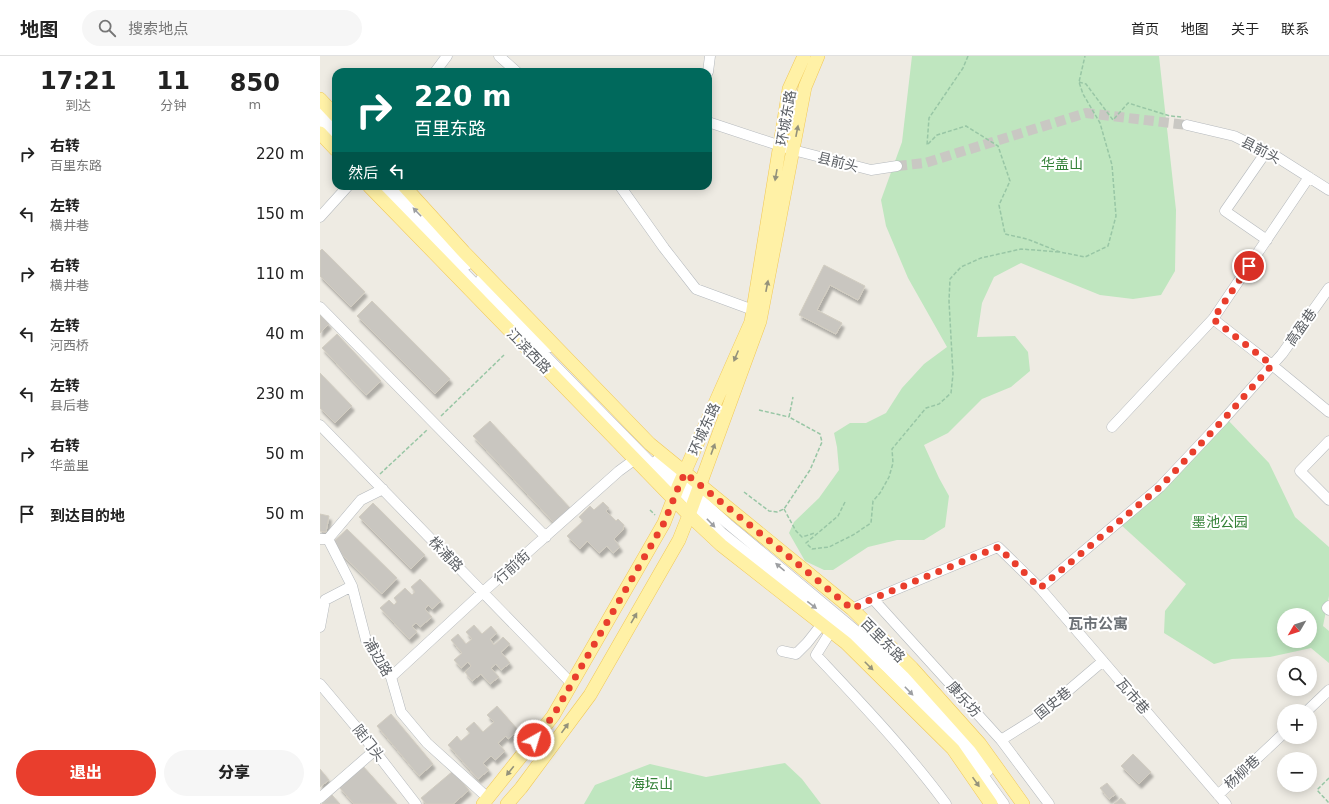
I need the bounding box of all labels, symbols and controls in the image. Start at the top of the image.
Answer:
search box [82,10,362,46]
icon: search [96,17,118,39]
text: 地图 [20,18,58,40]
text: 搜索地点 [128,20,188,38]
text: 首页 [1131,21,1159,37]
text: 地图 [1181,21,1209,37]
text: 关于 [1231,21,1259,37]
text: 联系 [1281,21,1309,37]
text: 17:21 [40,67,116,95]
text: 11 [156,67,190,95]
text: 850 [230,69,280,97]
text: 220 m [414,80,511,113]
icon: right [348,84,400,136]
street label: 环城东路 [773,89,799,147]
text: m [249,97,261,112]
text: 到达 [65,98,91,113]
text: 分钟 [160,98,186,113]
text: 百里东路 [414,118,486,139]
one-way arrow [794,125,800,137]
street label: 县前头 [1239,133,1283,167]
text: 右转 [50,137,80,155]
icon: right [16,143,38,165]
text: 220 m [256,145,304,163]
street label: 县前头 [816,149,860,175]
park label: 华盖山 [1041,156,1083,172]
text: 百里东路 [50,158,102,173]
icon: left [386,160,408,182]
text: 然后 [348,164,378,182]
one-way arrow [773,169,779,181]
text: 左转 [50,197,80,215]
icon: left [16,203,38,225]
text: 150 m [256,205,304,223]
one-way arrow [412,207,421,217]
text: 横井巷 [50,218,89,233]
pin [1232,249,1266,283]
icon: arrive [1238,255,1260,277]
text: 右转 [50,257,80,275]
icon: right [16,263,38,285]
text: 110 m [256,265,304,283]
text: 横井巷 [50,278,89,293]
one-way arrow [764,280,770,292]
street label: 高盈巷 [1282,305,1320,349]
text: 左转 [50,317,80,335]
icon: left [16,323,38,345]
text: 40 m [266,325,304,343]
street label: 江滨西路 [504,325,554,377]
text: 河西桥 [50,338,89,353]
one-way arrow [733,350,739,361]
text: 左转 [50,377,80,395]
icon: left [16,383,38,405]
text: 230 m [256,385,304,403]
text: 县后巷 [50,398,89,413]
street label: 环城东路 [685,400,723,458]
text: 右转 [50,437,80,455]
icon: right [16,443,38,465]
one-way arrow [710,443,716,455]
text: 50 m [266,445,304,463]
text: 华盖里 [50,458,89,473]
icon: arrive [16,503,38,525]
text: 50 m [266,505,304,523]
text: 到达目的地 [50,507,125,525]
park label: 墨池公园 [1192,514,1248,530]
one-way arrow [707,518,716,528]
street label: 株浦路 [426,533,466,575]
street label: 行前街 [491,547,533,587]
one-way arrow [774,562,785,571]
one-way arrow [807,600,818,609]
north arrow [1277,608,1317,648]
map controls [1277,608,1317,792]
one-way arrow [630,612,637,624]
street label: 百里东路 [858,615,908,665]
district label: 瓦市公寓 [1068,615,1128,633]
street label: 浦边路 [361,635,395,679]
button: search [1277,656,1317,696]
one-way arrow [864,661,874,671]
street label: 瓦市巷 [1113,675,1153,717]
street label: 康乐坊 [944,678,984,720]
street label: 国史巷 [1032,684,1074,722]
one-way arrow [904,686,914,696]
button: + [1277,704,1317,744]
position arrow [513,719,555,761]
street label: 陡门头 [350,722,388,764]
one-way arrow [561,723,569,734]
button: 退出 [16,750,156,796]
button: 分享 [164,750,304,796]
street label: 杨柳巷 [1221,752,1263,792]
button: − [1277,752,1317,792]
one-way arrow [506,765,514,776]
park label: 海坛山 [631,776,673,792]
one-way arrow [972,777,980,787]

